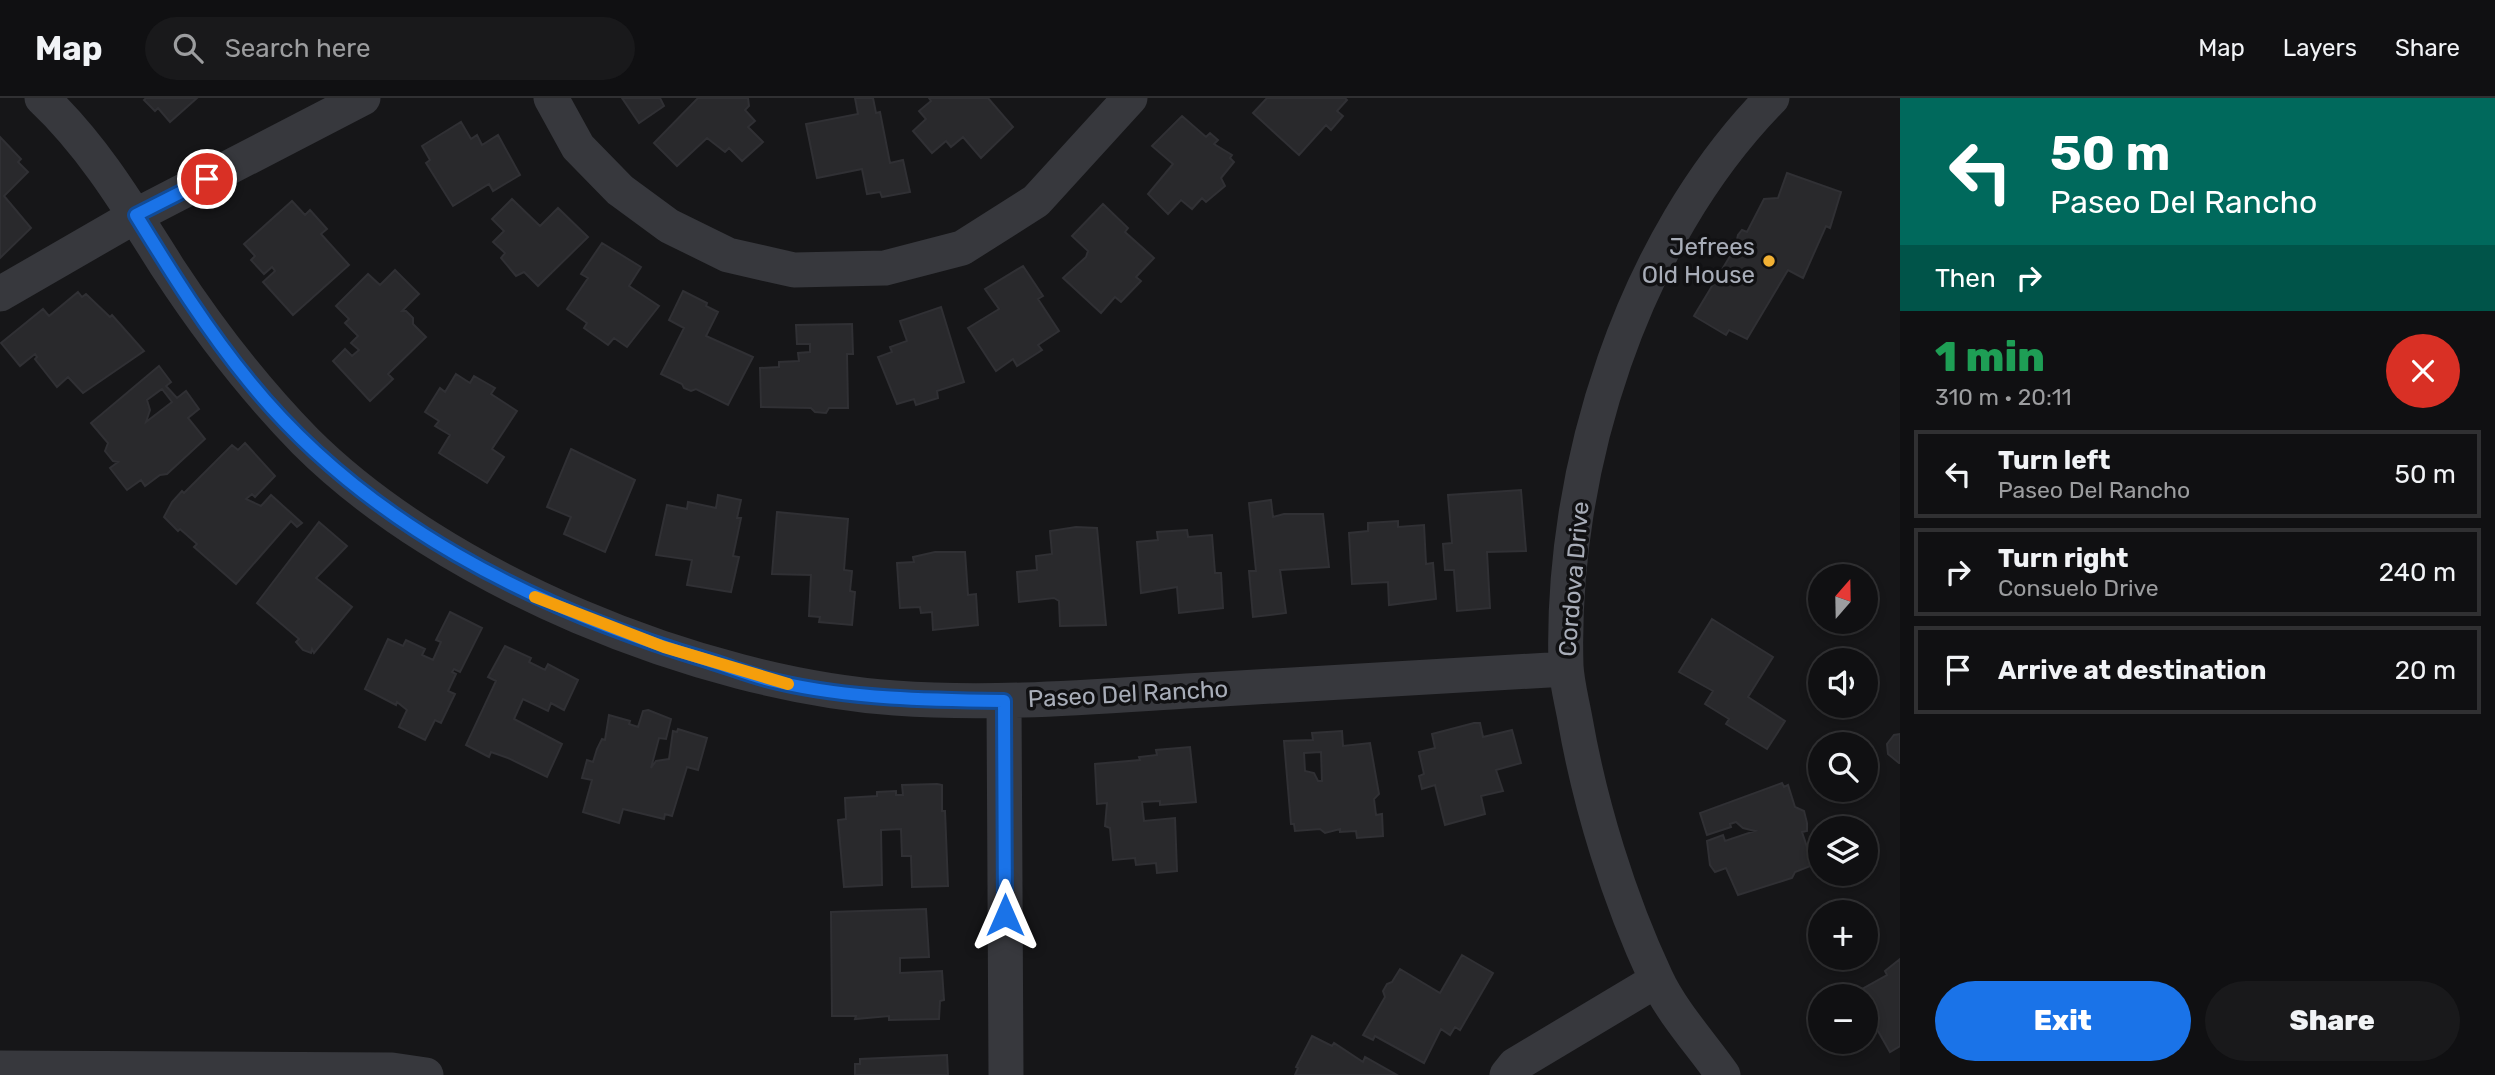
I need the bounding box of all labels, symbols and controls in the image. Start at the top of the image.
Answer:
search box [145,17,635,80]
text: Map [35,29,103,68]
icon: search [169,29,207,67]
text: Search here [225,33,370,64]
text: Map [2198,34,2245,62]
text: Layers [2283,34,2357,62]
text: Share [2395,34,2460,62]
text: 50 m [2050,124,2170,182]
icon: left [1935,126,2026,217]
pin [177,149,237,209]
icon: arrive [188,160,226,198]
text: Paseo Del Rancho [2050,183,2317,221]
place label: Jefrees Old House [1642,233,1755,289]
marker: Jefrees Old House [1761,253,1777,269]
icon: right [2010,259,2048,297]
text: Then [1935,263,1996,294]
text: 1 min [1935,332,2045,382]
button: close [2386,334,2460,408]
text: 310 m · 20:11 [1935,383,2071,411]
text: Turn left [1998,445,2110,476]
icon: left [1939,455,1977,493]
text: 50 m [2395,459,2456,490]
text: Paseo Del Rancho [1998,476,2190,504]
street label: Cordova Drive [1553,500,1595,658]
text: Turn right [1998,543,2128,574]
icon: right [1939,553,1977,591]
text: 240 m [2379,557,2456,588]
north arrow [1808,564,1878,634]
map controls [1808,564,1878,1054]
text: Consuelo Drive [1998,574,2159,602]
button: sound [1808,648,1878,718]
icon: arrive [1939,651,1977,689]
text: Arrive at destination [1998,655,2266,686]
text: 20 m [2395,655,2456,686]
street label: Paseo Del Rancho [1027,675,1229,713]
button: search [1808,732,1878,802]
button: layers [1808,816,1878,886]
position arrow [968,878,1042,952]
button: + [1808,900,1878,970]
button: Exit [1935,981,2191,1061]
button: Share [2205,981,2460,1061]
button: − [1808,984,1878,1054]

